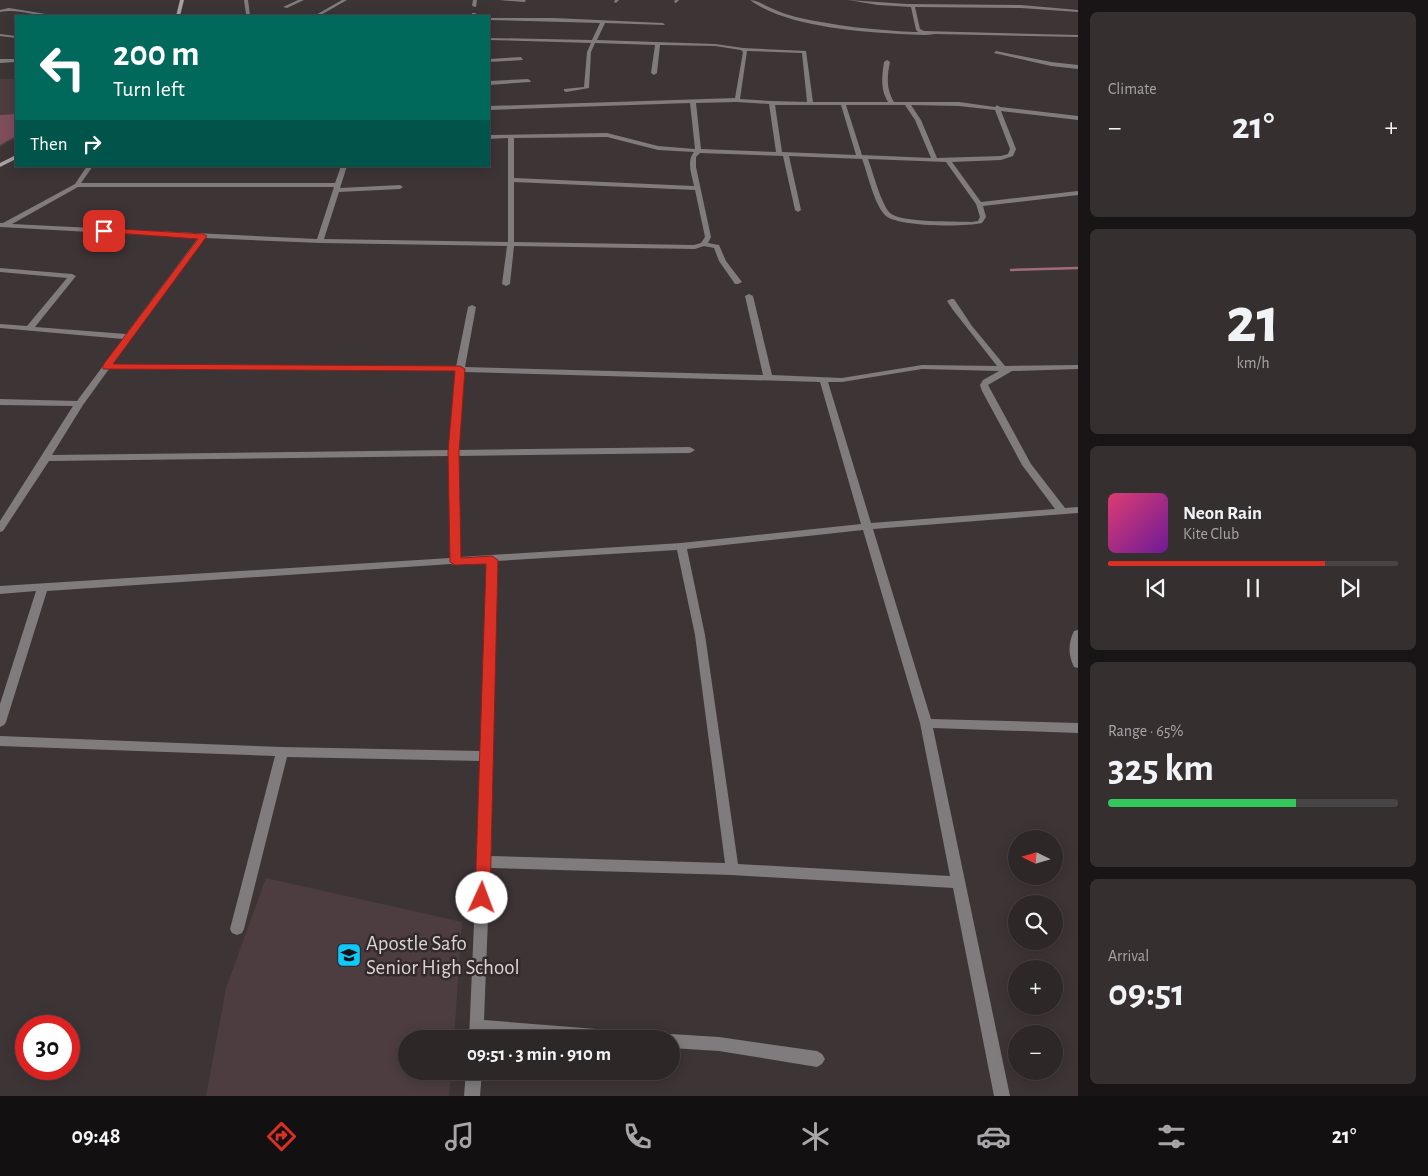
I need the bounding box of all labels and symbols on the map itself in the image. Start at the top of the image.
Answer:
pin [83,210,125,252]
north arrow [1008,830,1062,885]
position arrow [455,871,507,923]
place label: Apostle Safo Senior High School [366,933,520,978]
school or university icon: Apostle Safo Senior High School [336,942,362,968]
speed limit sign: 30 [15,1015,80,1080]

